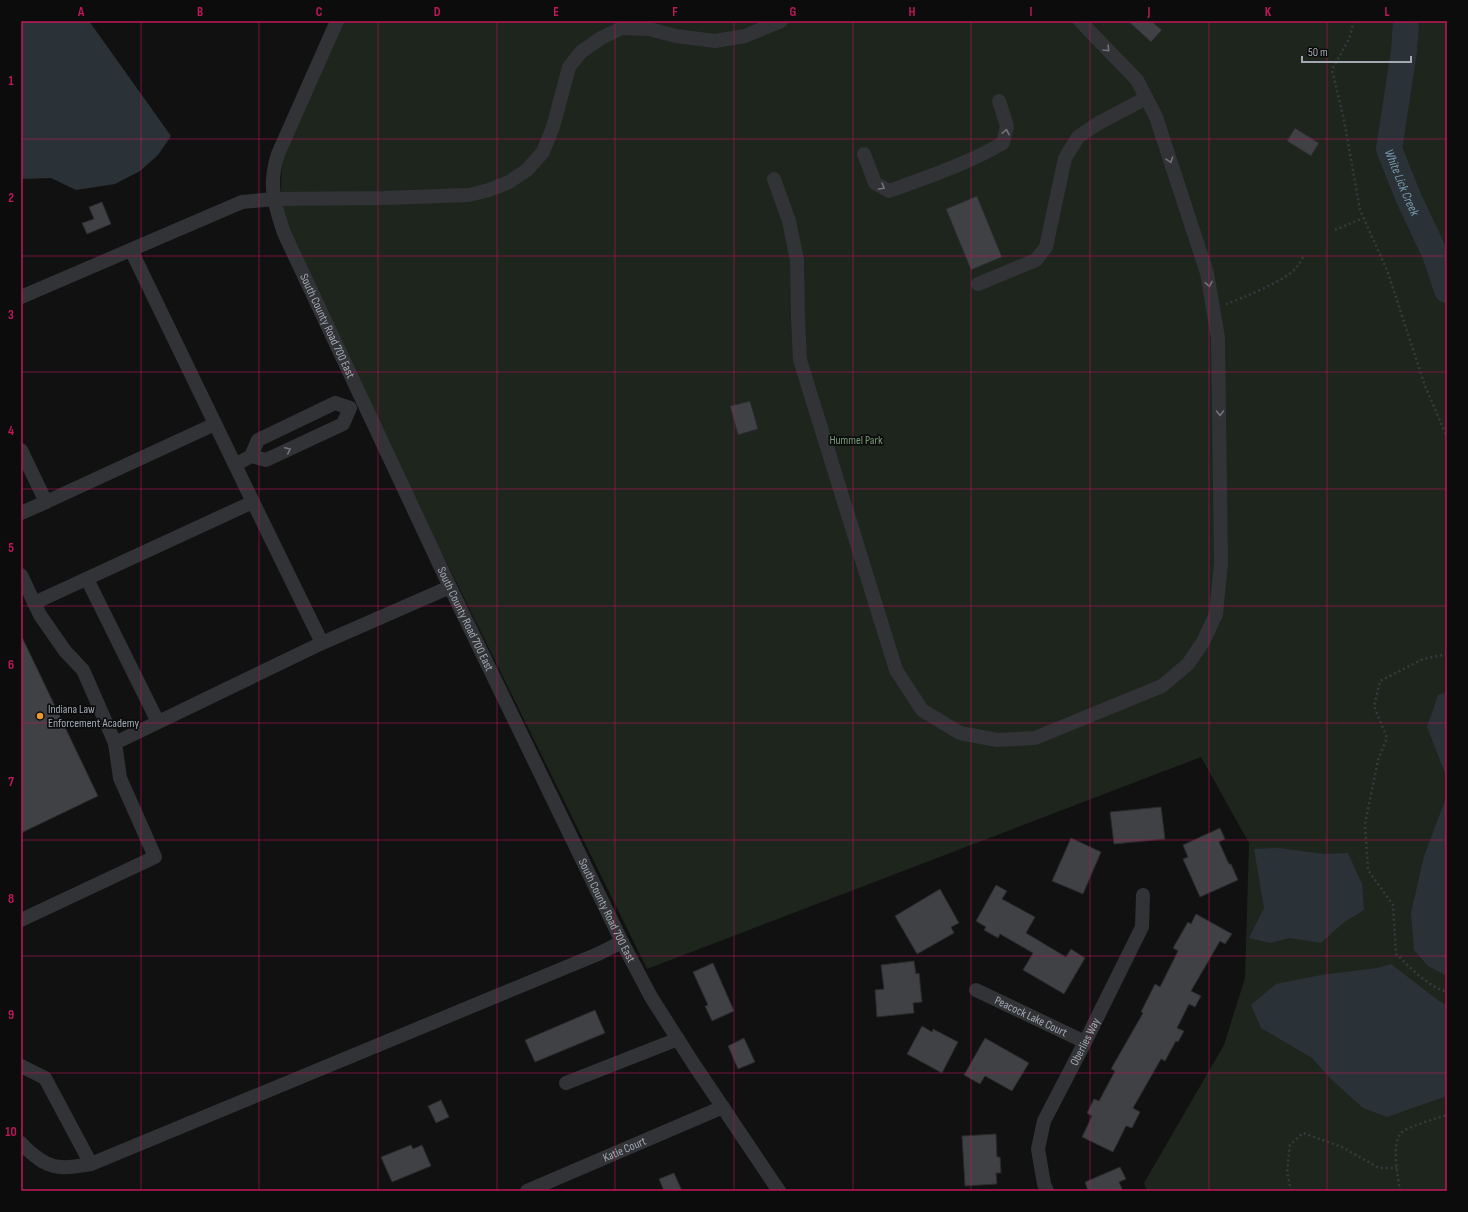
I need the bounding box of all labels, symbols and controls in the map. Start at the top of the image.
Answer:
text: A [77,4,85,20]
text: B [197,4,203,20]
text: C [316,4,323,20]
text: D [434,4,441,20]
text: E [553,4,559,20]
text: F [672,4,678,20]
text: G [790,4,797,20]
text: H [909,4,916,20]
text: I [1030,4,1033,20]
text: J [1147,4,1151,20]
text: K [1265,4,1272,20]
text: L [1384,4,1390,20]
scale bar [1302,38,1411,64]
one-way arrow [1102,44,1110,52]
text: 50 m [1308,45,1328,60]
text: 1 [8,73,14,89]
one-way arrow [1001,129,1009,135]
water label: White Lick Creek [1381,147,1423,220]
one-way arrow [1165,157,1174,164]
one-way arrow [878,182,885,190]
text: 2 [8,190,14,206]
street label: South County Road 700 East [296,271,358,381]
one-way arrow [1204,281,1213,287]
text: 3 [8,307,14,323]
one-way arrow [1215,410,1224,416]
text: 4 [8,423,14,439]
park label: Hummel Park [829,433,883,448]
one-way arrow [283,447,291,455]
text: 5 [8,540,14,556]
street label: South County Road 700 East [434,565,497,674]
text: 6 [8,657,14,673]
place label: Indiana Law Enforcement Academy [48,702,139,731]
marker: Indiana Law Enforcement Academy [35,711,45,721]
text: 7 [8,774,14,790]
street label: South County Road 700 East [575,856,639,965]
text: 8 [8,891,14,907]
street label: Peacock Lake Court [992,993,1070,1041]
text: 9 [8,1007,14,1023]
street label: Oberlies Way [1067,1015,1104,1068]
text: 10 [5,1124,17,1140]
street label: Katie Court [601,1134,649,1166]

